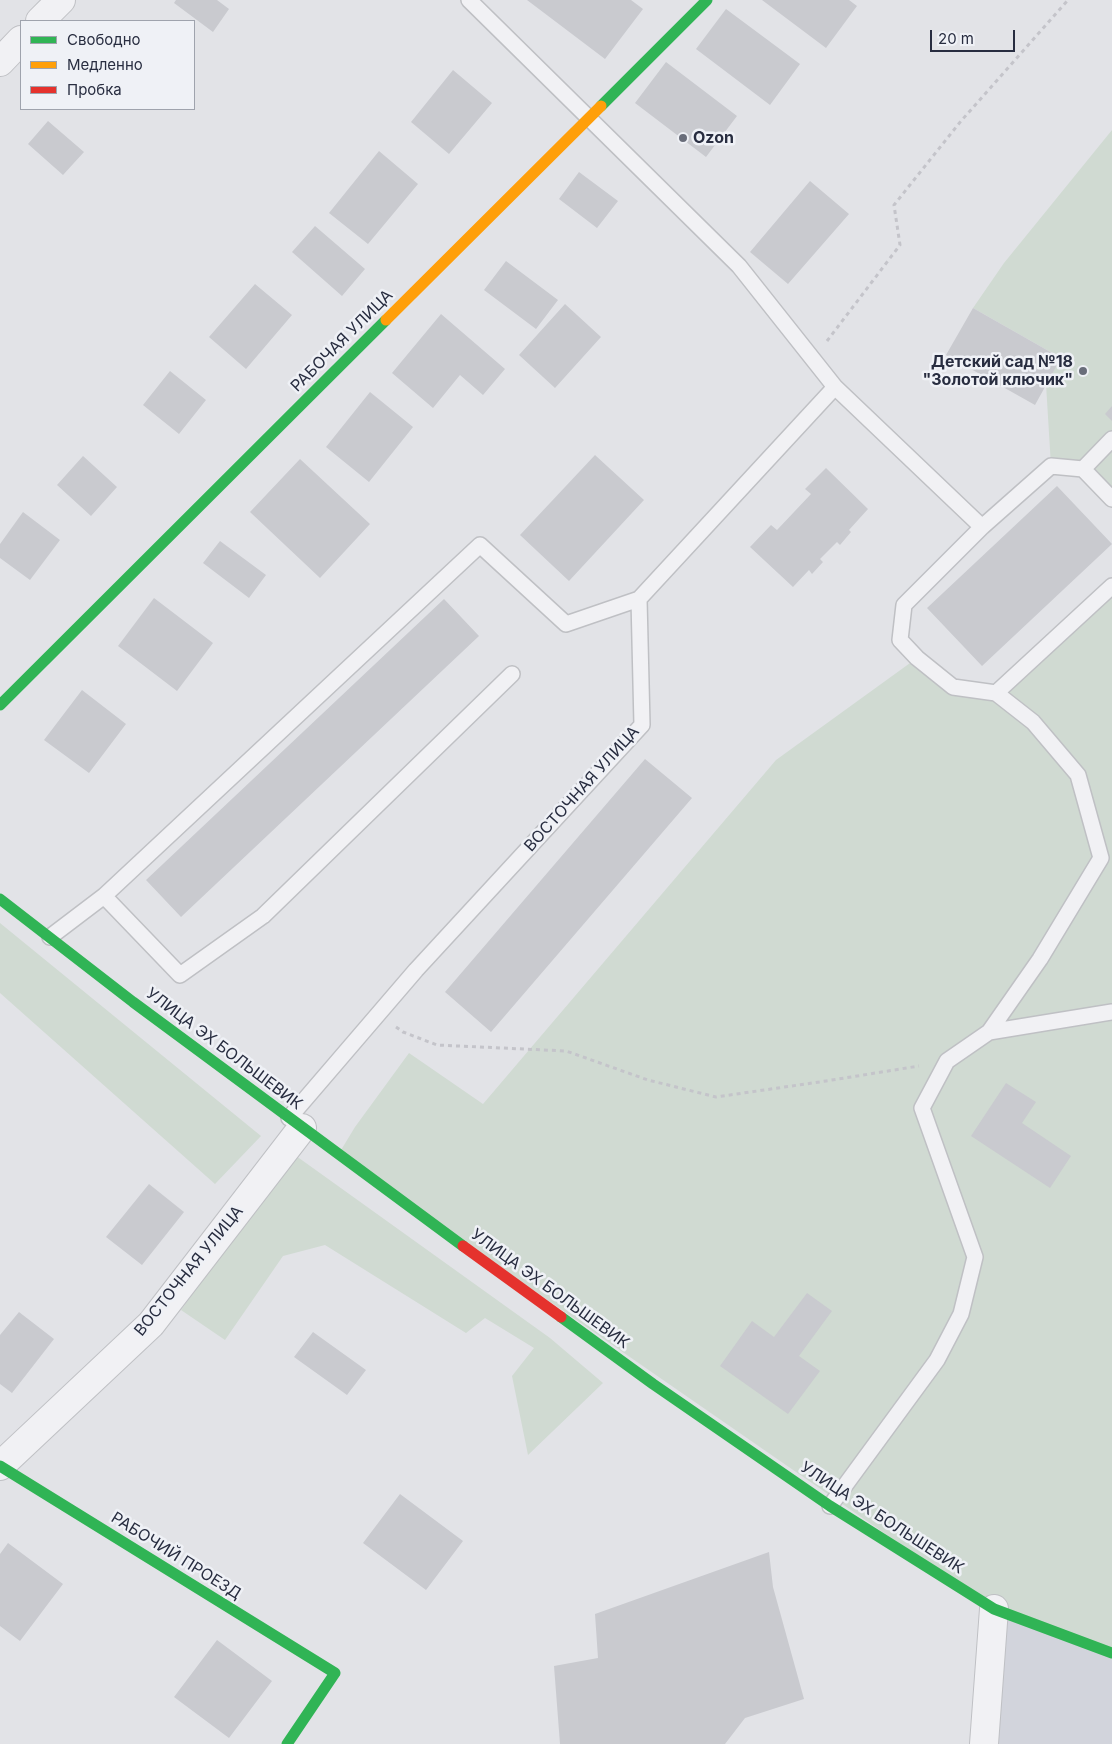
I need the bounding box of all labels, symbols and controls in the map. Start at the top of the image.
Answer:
legend [20,20,195,110]
scale bar [932,20,1017,52]
text: 20 m [938,29,974,48]
text: Свободно [67,30,141,49]
text: Медленно [67,55,143,74]
text: Пробка [67,80,122,99]
place label: Ozon [693,128,734,148]
marker: Ozon [677,132,689,144]
street label: РАБОЧАЯ УЛИЦА [287,286,397,396]
place label: Детский сад №18 "Золотой ключик" [922,352,1073,390]
marker: Детский сад №18 "Золотой ключик" [1077,365,1089,377]
street label: ВОСТОЧНАЯ УЛИЦА [521,722,643,856]
street label: УЛИЦА ЭХ БОЛЬШЕВИК [142,984,306,1114]
street label: ВОСТОЧНАЯ УЛИЦА [131,1202,247,1340]
street label: УЛИЦА ЭХ БОЛЬШЕВИК [467,1225,633,1353]
street label: УЛИЦА ЭХ БОЛЬШЕВИК [797,1458,967,1578]
street label: РАБОЧИЙ ПРОЕЗД [108,1508,244,1604]

